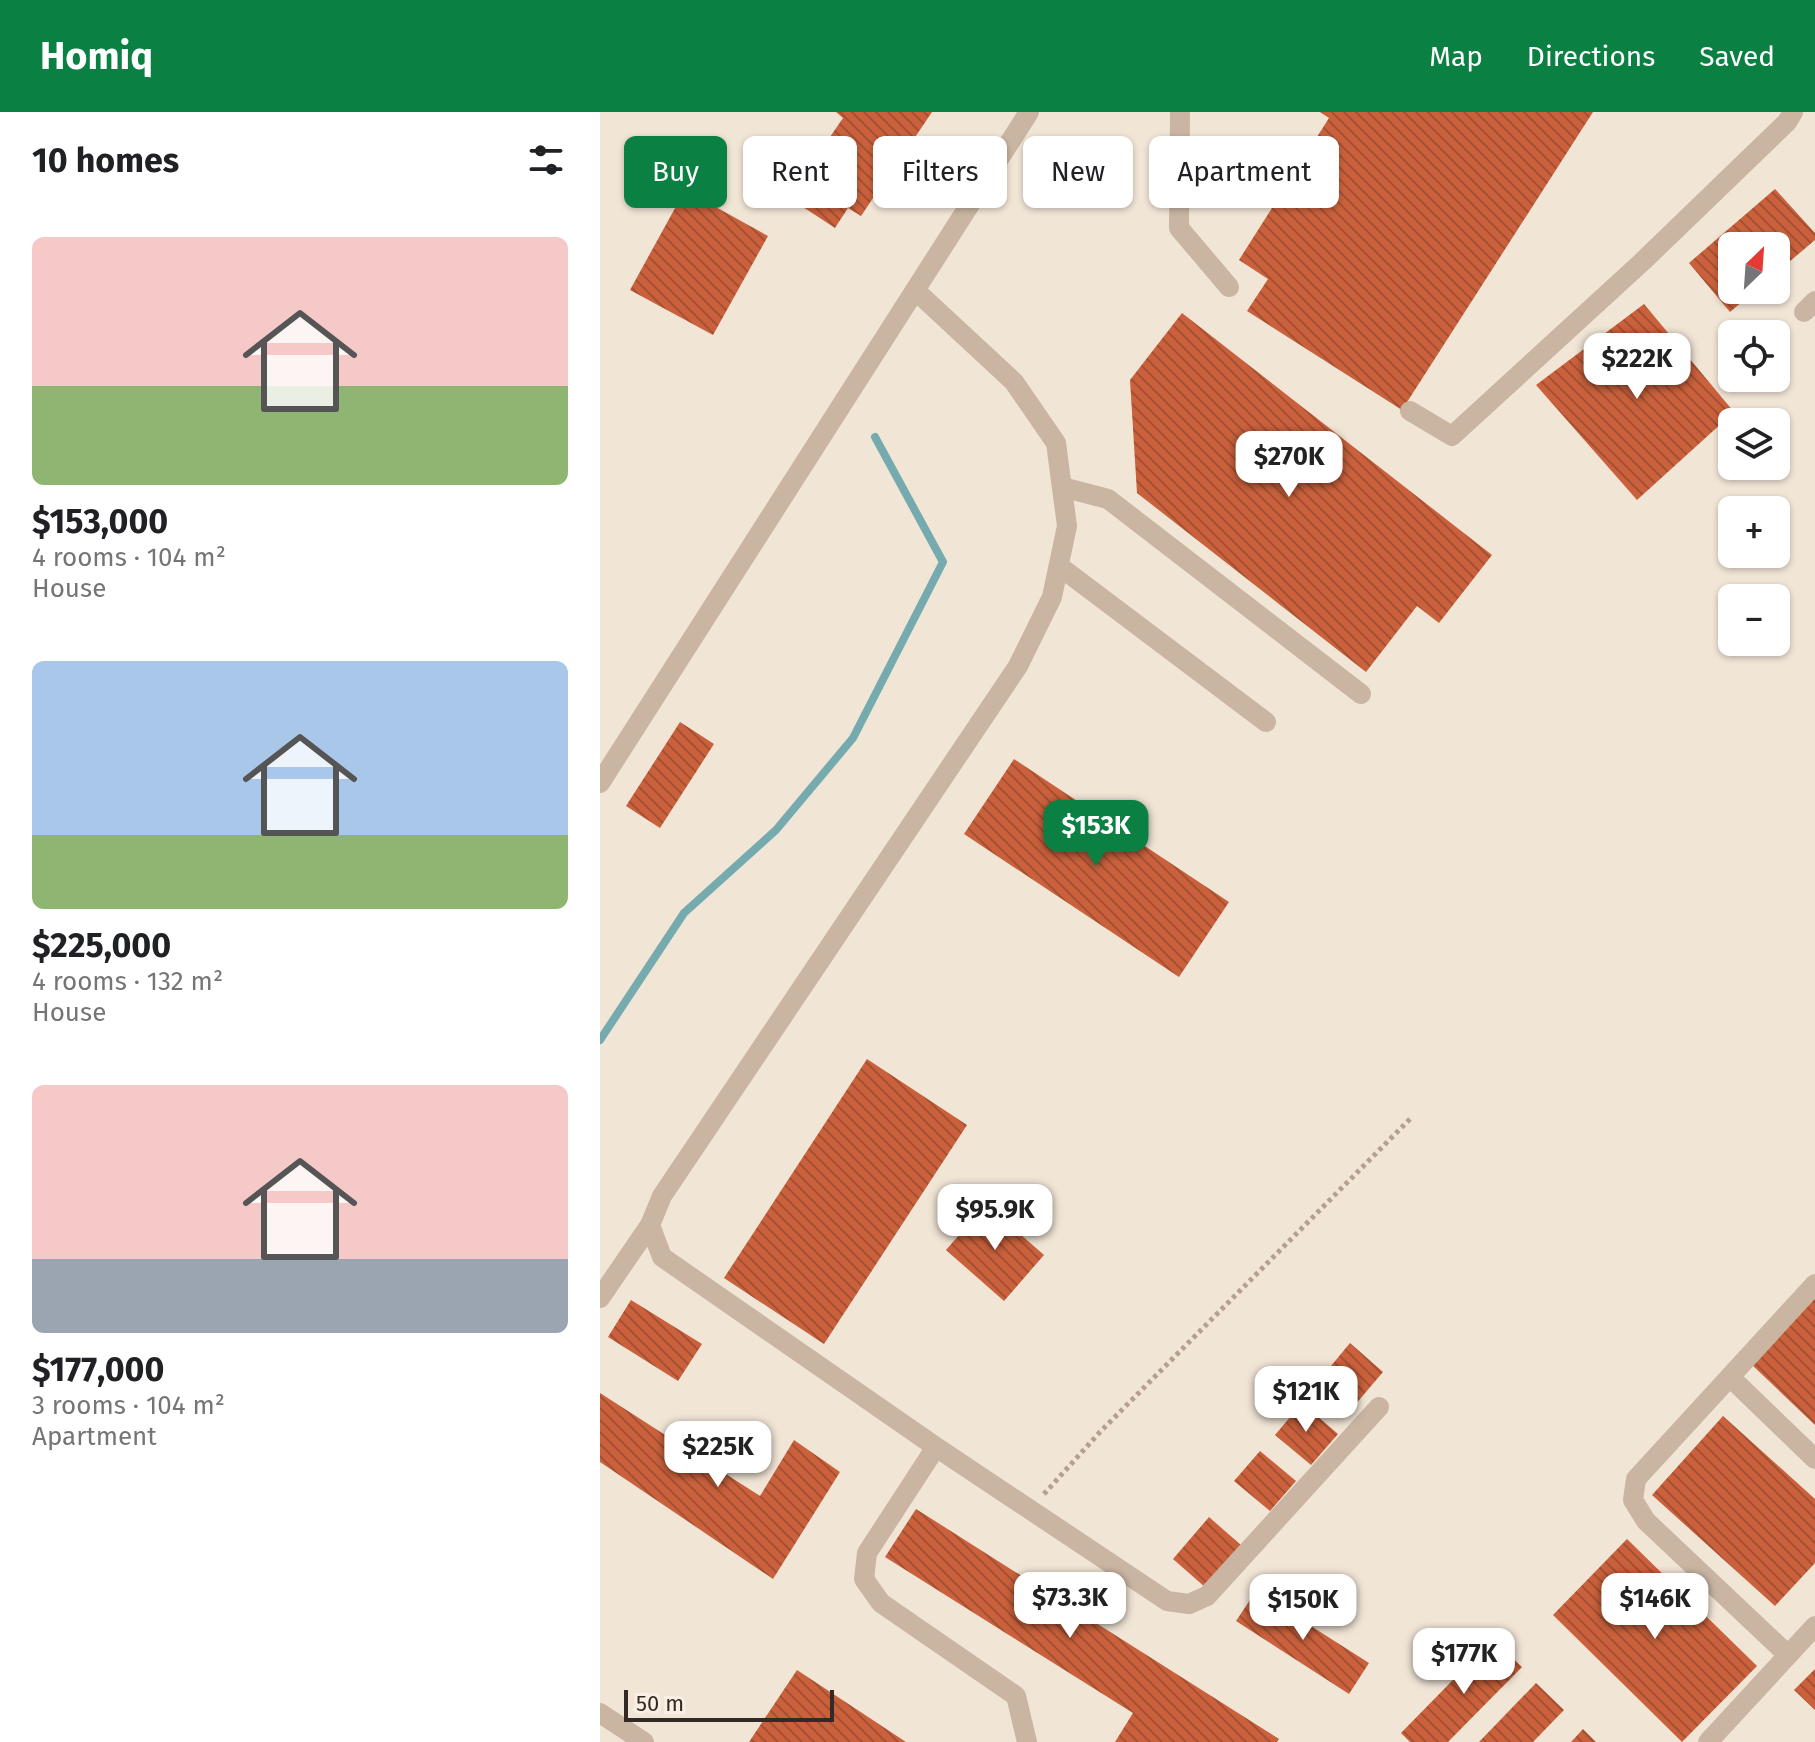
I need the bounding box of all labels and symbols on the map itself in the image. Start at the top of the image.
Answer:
north arrow [1718,232,1790,304]
pin: $222K [1581,333,1693,401]
pin: $270K [1233,431,1345,499]
pin: $153K [1040,800,1152,868]
pin: $95.9K [930,1184,1060,1252]
pin: $121K [1250,1366,1362,1434]
pin: $225K [662,1421,774,1489]
pin: $73.3K [1005,1572,1135,1640]
pin: $146K [1599,1573,1711,1641]
pin: $150K [1247,1574,1359,1642]
pin: $177K [1408,1628,1520,1696]
scale bar [624,1686,834,1722]

